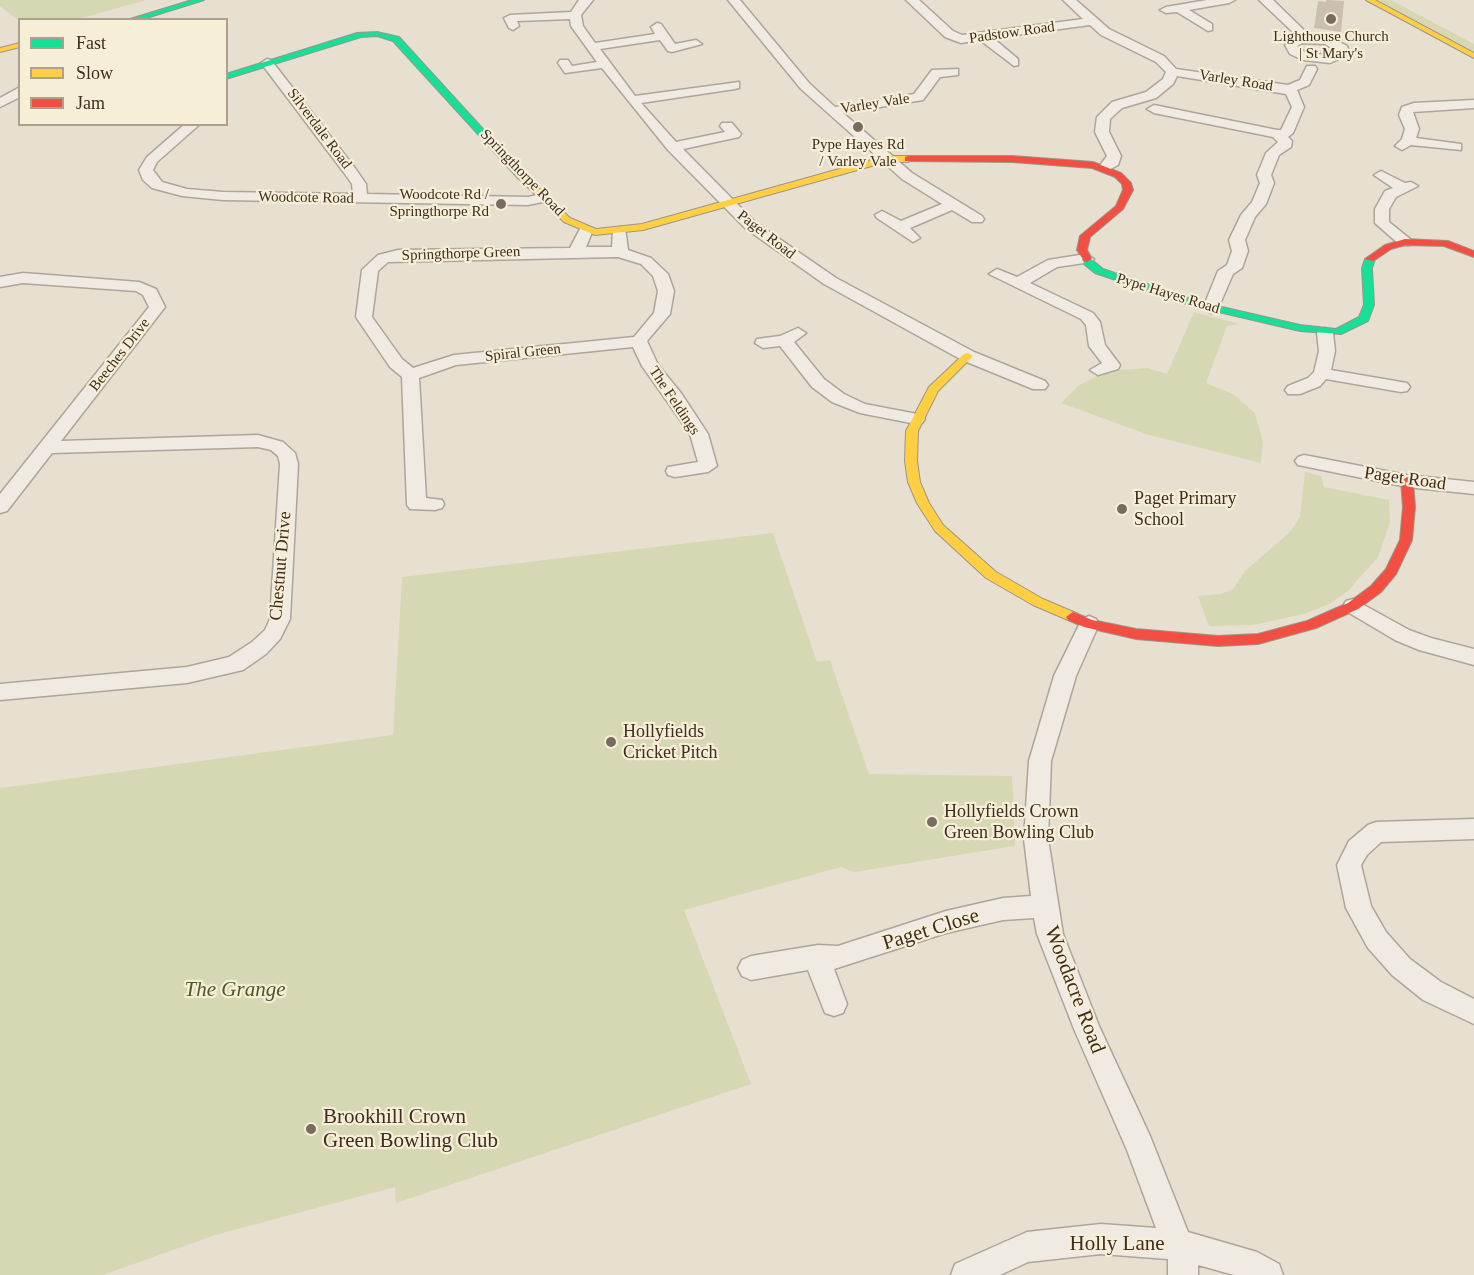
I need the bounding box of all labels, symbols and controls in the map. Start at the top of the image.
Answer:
marker: Lighthouse Church | St Mary's [1324,12,1338,26]
legend [18,18,228,126]
street label: Padstow Road [968,18,1056,48]
place label: Lighthouse Church | St Mary's [1273,28,1389,63]
text: Fast [76,33,106,53]
text: Slow [76,63,113,83]
street label: Varley Road [1198,66,1274,96]
street label: Silverdale Road [283,85,355,173]
street label: Varley Vale [839,90,911,118]
text: Jam [76,93,105,113]
marker: Pype Hayes Rd / Varley Vale [851,120,865,134]
street label: Springthorpe Road [476,126,568,220]
place label: Pype Hayes Rd / Varley Vale [812,136,904,171]
place label: Woodcote Rd / Springthorpe Rd [389,186,489,221]
street label: Woodcote Road [258,188,354,208]
marker: Woodcote Rd / Springthorpe Rd [494,197,508,211]
street label: Paget Road [733,207,799,263]
street label: Springthorpe Green [401,243,521,265]
street label: Pype Hayes Road [1114,270,1222,318]
street label: Beeches Drive [86,315,154,395]
street label: Spiral Green [484,340,562,366]
street label: The Feldings [645,363,703,439]
street label: Paget Road [1363,463,1447,495]
place label: Paget Primary School [1134,488,1236,530]
marker: Paget Primary School [1115,502,1129,516]
street label: Chestnut Drive [265,511,297,621]
place label: Hollyfields Cricket Pitch [623,721,717,764]
marker: Hollyfields Cricket Pitch [604,735,618,749]
place label: Hollyfields Crown Green Bowling Club [944,801,1094,844]
marker: Hollyfields Crown Green Bowling Club [925,815,939,829]
street label: Paget Close [880,903,982,957]
street label: Woodacre Road [1038,923,1110,1057]
park label: The Grange [185,977,285,1003]
place label: Brookhill Crown Green Bowling Club [323,1104,498,1154]
marker: Brookhill Crown Green Bowling Club [304,1122,318,1136]
street label: Holly Lane [1069,1231,1165,1257]

